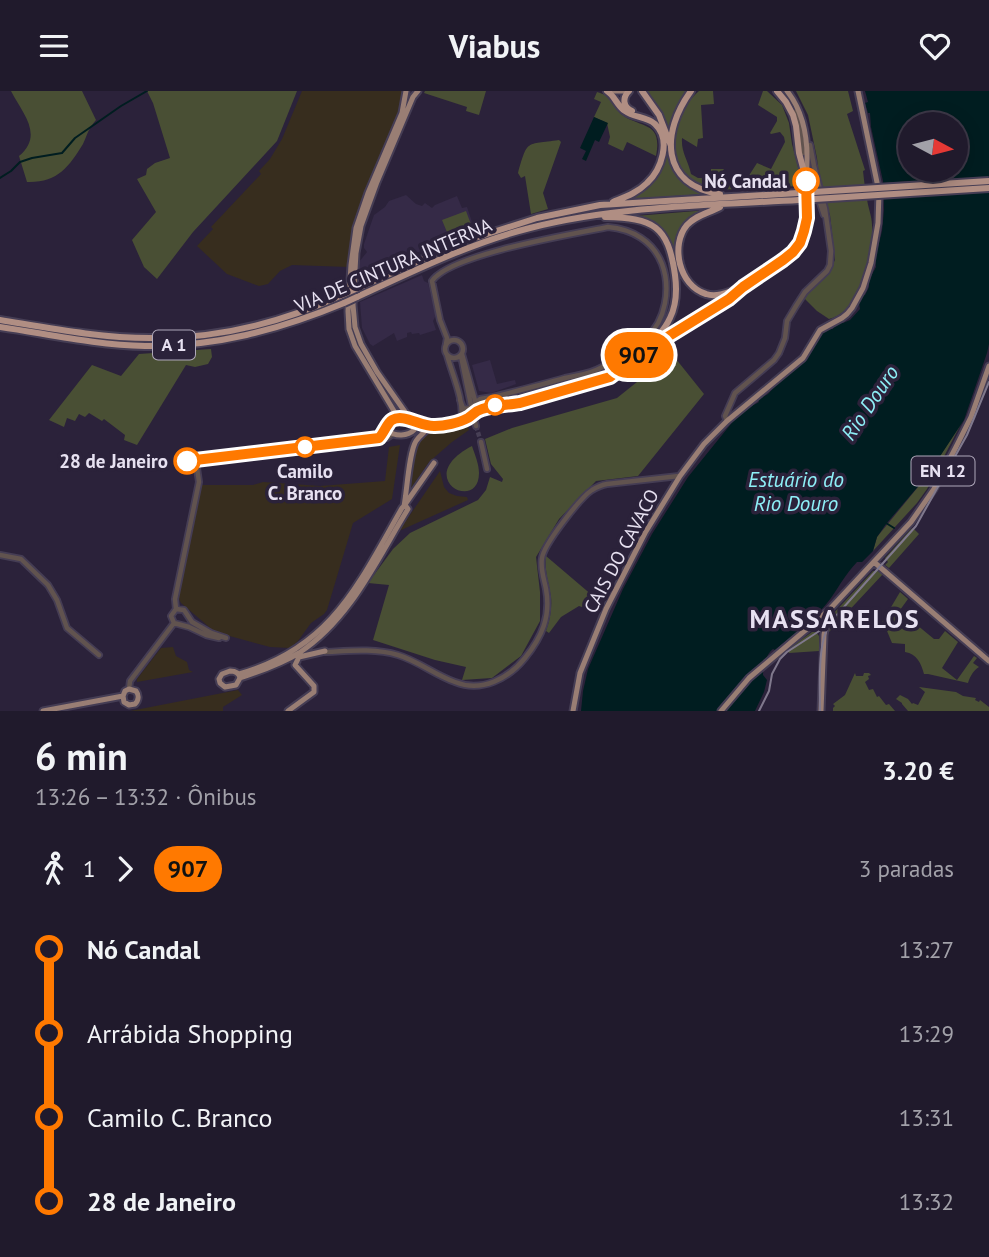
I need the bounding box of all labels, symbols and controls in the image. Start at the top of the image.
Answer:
text: Viabus [449,25,540,67]
icon: menu [35,27,73,65]
icon: heart [916,27,954,65]
north arrow [898,112,968,182]
map controls [898,112,968,182]
marker: Nó Candal [793,168,819,194]
place label: Nó Candal [704,169,787,193]
street label: VIA DE CINTURA INTERNA [290,213,495,318]
road number: A 1 [153,331,195,359]
line badge: 907 [599,332,679,378]
text: 907 [619,339,659,370]
water label: Rio Douro [835,360,904,445]
unlabelled marker [485,395,505,415]
marker: Camilo C. Branco [295,437,315,457]
marker: 28 de Janeiro [174,448,200,474]
place label: 28 de Janeiro [59,449,168,473]
road number: EN 12 [912,457,974,485]
place label: Camilo C. Branco [268,459,342,505]
water label: Estuário do Rio Douro [748,466,844,517]
street label: CAIS DO CAVACO [578,485,664,617]
district label: MASSARELOS [749,602,921,635]
text: 6 min [35,731,128,780]
text: 3.20 € [882,754,954,787]
text: 13:26 – 13:32 · Ônibus [35,782,257,811]
icon: walk [35,850,73,888]
icon: forward [106,850,144,888]
text: 907 [168,853,208,884]
text: 1 [83,854,96,883]
text: 3 paradas [859,854,954,883]
text: Nó Candal [87,933,200,966]
text: 13:27 [899,935,954,964]
text: Arrábida Shopping [87,1017,293,1050]
text: 13:29 [899,1019,954,1048]
text: Camilo C. Branco [87,1101,272,1134]
text: 13:31 [899,1103,954,1132]
text: 28 de Janeiro [87,1185,236,1218]
text: 13:32 [899,1187,954,1216]

